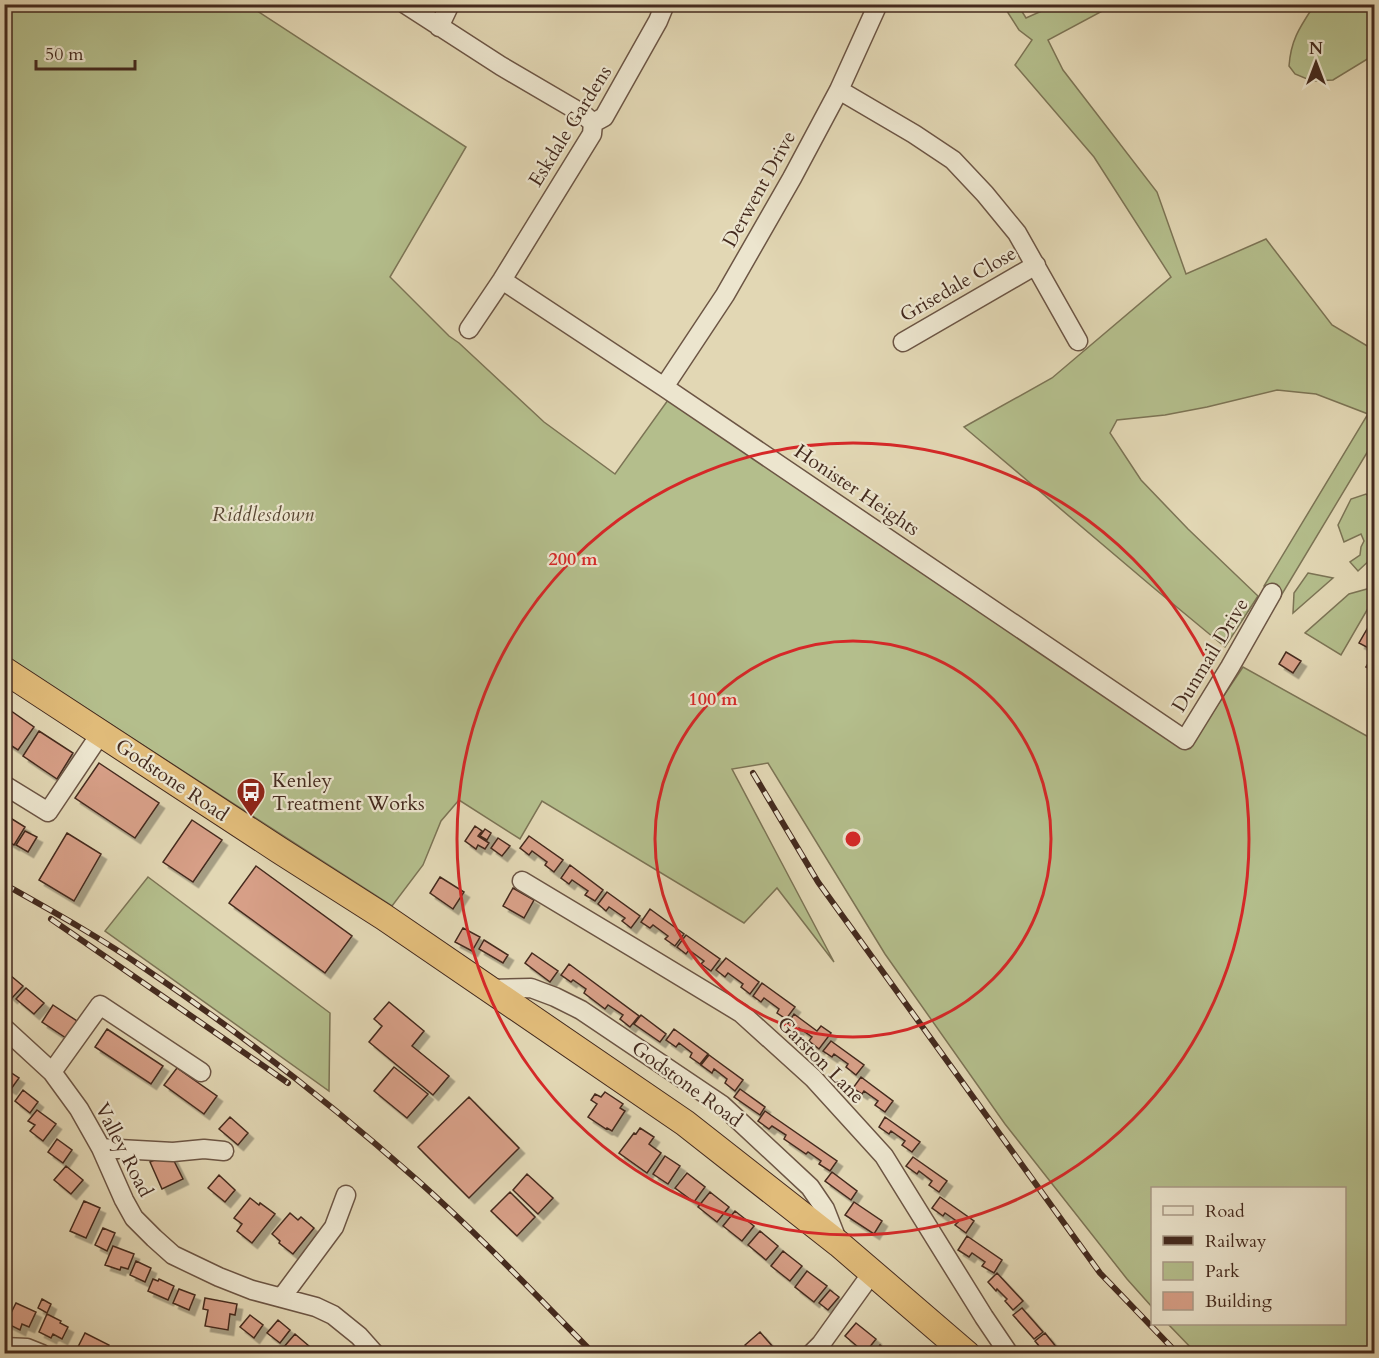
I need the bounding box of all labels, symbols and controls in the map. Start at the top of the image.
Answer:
scale bar [36,33,135,71]
north arrow [1286,33,1346,93]
text: N [1309,38,1323,60]
text: 50 m [45,42,84,67]
street label: Eskdale Gardens [522,60,618,192]
street label: Derwent Drive [716,126,802,252]
street label: Grisedale Close [895,240,1021,328]
street label: Honister Heights [789,438,925,542]
park label: Riddlesdown [212,501,314,528]
text: 200 m [548,547,598,572]
street label: Dunmail Drive [1165,593,1255,717]
text: 100 m [688,687,738,712]
street label: Godstone Road [110,732,234,828]
place label: Kenley Treatment Works [272,767,425,817]
bus stop icon: Kenley Treatment Works [235,776,267,818]
centre of rings [843,829,863,849]
street label: Garston Lane [771,1010,871,1110]
street label: Godstone Road [626,1035,748,1134]
street label: Valley Road [89,1098,159,1202]
legend [1151,1187,1346,1325]
text: Road [1205,1199,1245,1224]
text: Railway [1205,1229,1267,1254]
text: Park [1205,1259,1240,1284]
text: Building [1205,1289,1273,1314]

